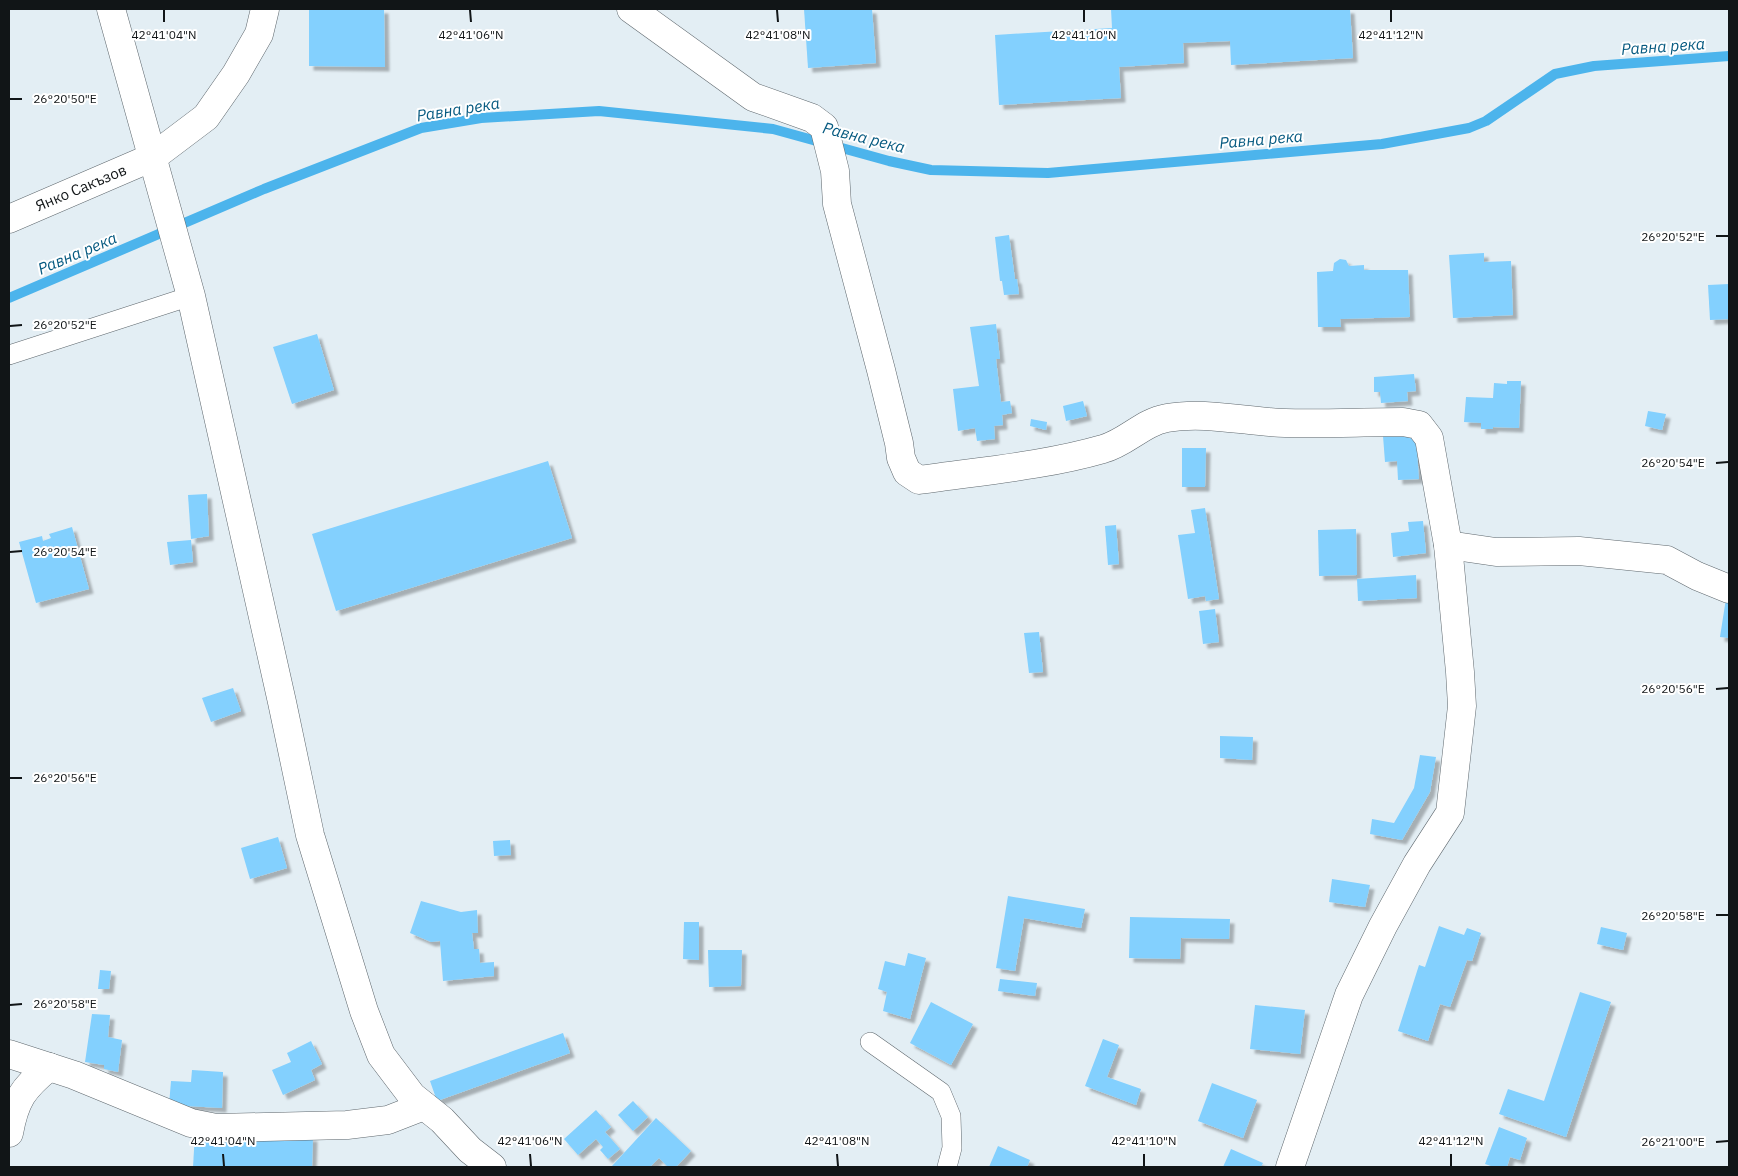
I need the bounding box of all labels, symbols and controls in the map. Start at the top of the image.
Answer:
text: 42°41'04"N [131,27,197,42]
text: 42°41'06"N [438,27,504,42]
text: 42°41'08"N [745,27,811,42]
text: 42°41'10"N [1051,27,1117,42]
text: 42°41'12"N [1358,27,1424,42]
water label: Равна река [1620,33,1706,59]
text: 26°20'50"E [33,91,97,106]
water label: Равна река [415,93,501,125]
water label: Равна река [821,117,907,157]
water label: Равна река [1218,125,1304,153]
street label: Янко Сакъзов [32,160,129,215]
water label: Равна река [34,227,120,279]
text: 26°20'52"E [1641,229,1705,244]
text: 26°20'52"E [33,317,97,332]
text: 26°20'54"E [1641,455,1705,470]
text: 26°20'54"E [33,544,97,559]
text: 26°20'56"E [1641,681,1705,696]
text: 26°20'56"E [33,770,97,785]
text: 26°20'58"E [1641,908,1705,923]
text: 26°20'58"E [33,996,97,1011]
text: 42°41'04"N [190,1133,256,1148]
text: 42°41'06"N [497,1133,563,1148]
text: 42°41'08"N [804,1133,870,1148]
text: 42°41'10"N [1111,1133,1177,1148]
text: 42°41'12"N [1418,1133,1484,1148]
text: 26°21'00"E [1641,1134,1705,1149]

